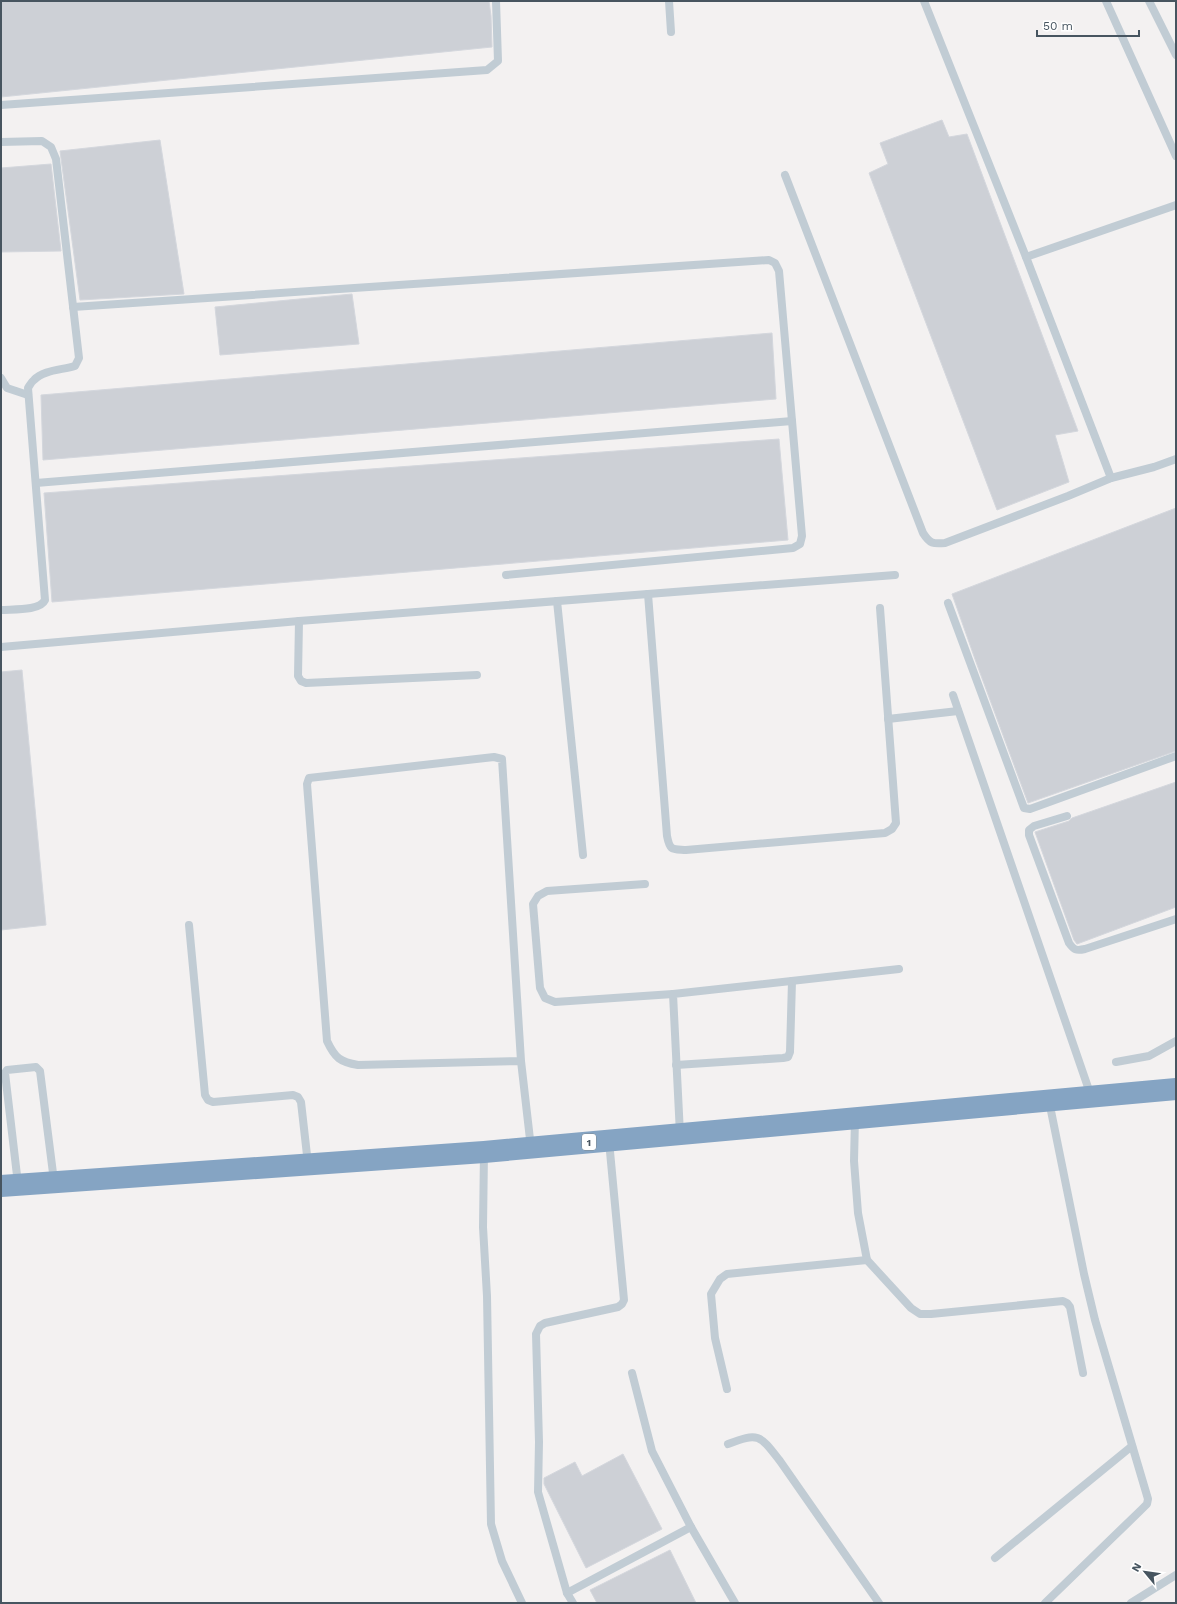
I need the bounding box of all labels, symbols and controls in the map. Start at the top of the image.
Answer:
scale bar [1037,12,1139,38]
text: 50 m [1043,19,1073,33]
road number: 1 [582,1134,596,1150]
north arrow [1125,1552,1165,1592]
text: N [1129,1561,1144,1574]

